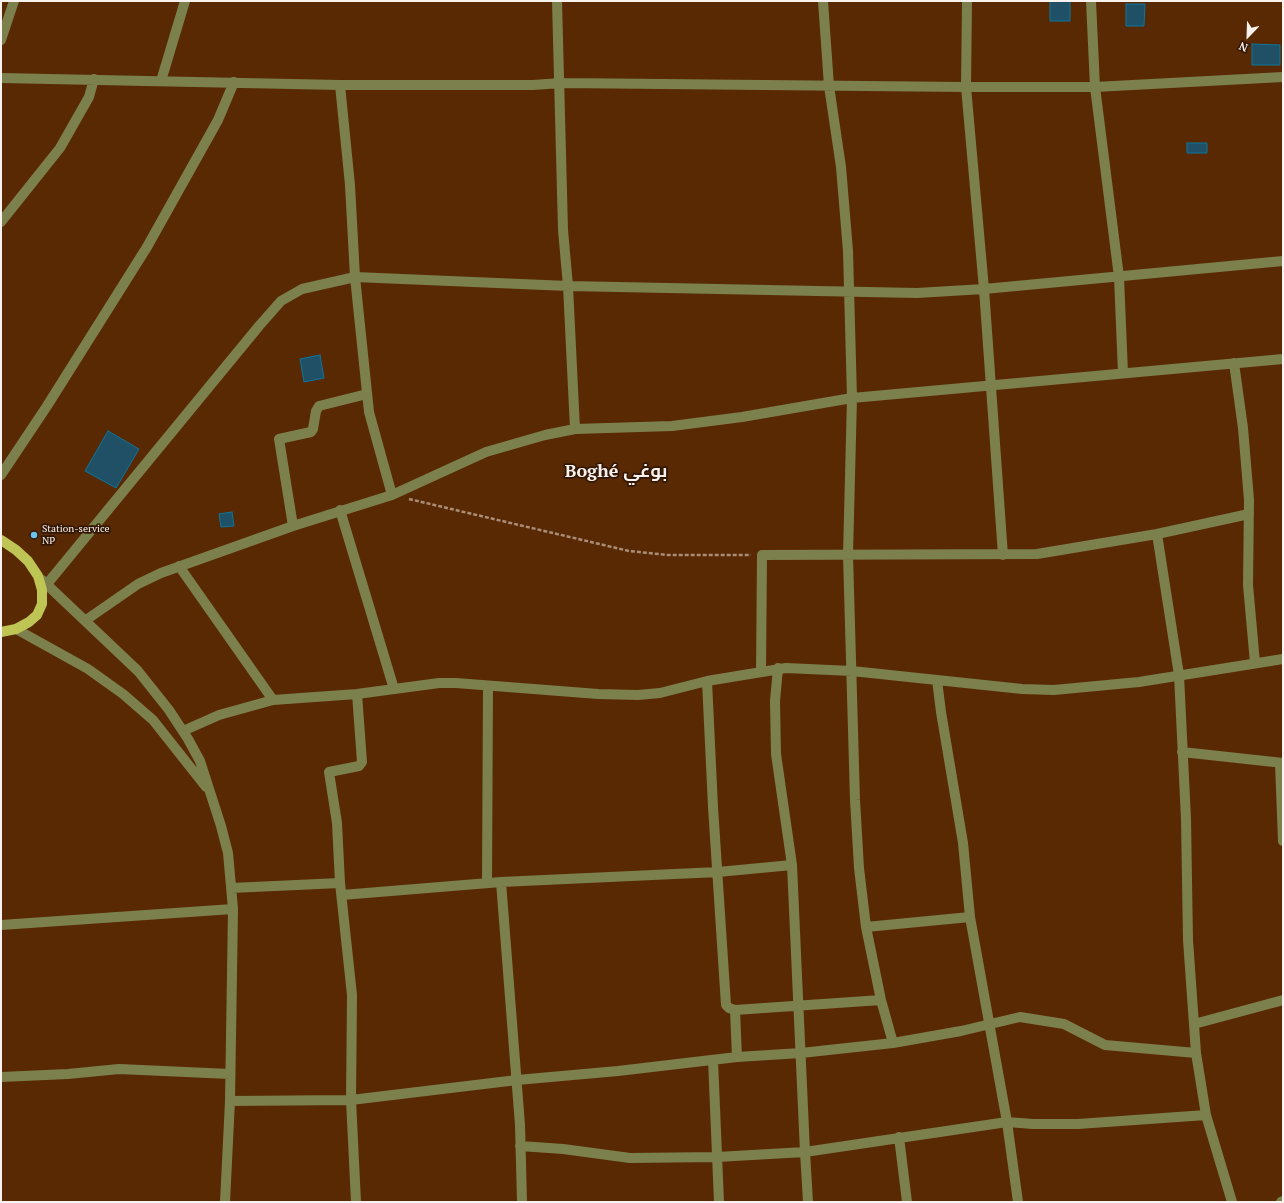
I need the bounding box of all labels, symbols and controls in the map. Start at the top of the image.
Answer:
north arrow [1228,16,1268,56]
text: N [1237,39,1250,55]
district label: Boghé بوغي [565,461,667,483]
place label: Station-service NP [42,523,110,546]
marker: Station-service NP [29,530,39,540]

